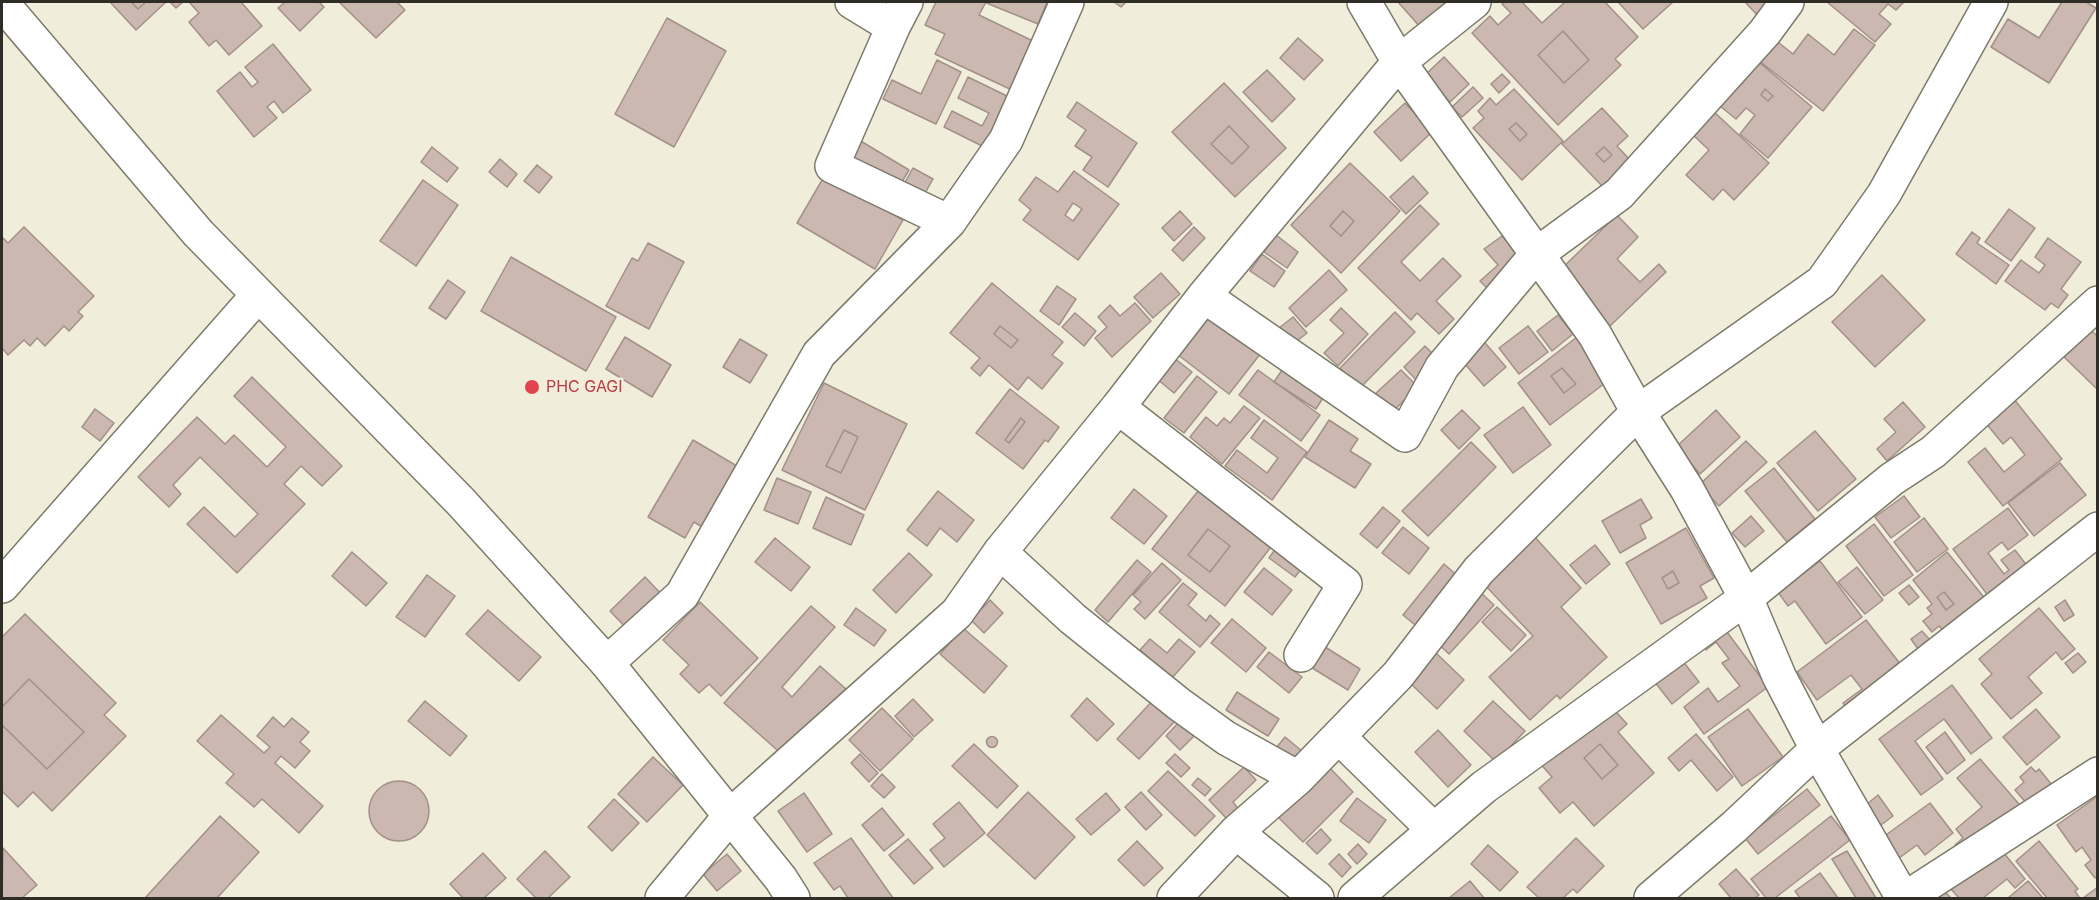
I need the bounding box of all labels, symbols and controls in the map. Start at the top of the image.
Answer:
place label: PHC GAGI [546,377,623,397]
marker: PHC GAGI [523,378,541,396]

